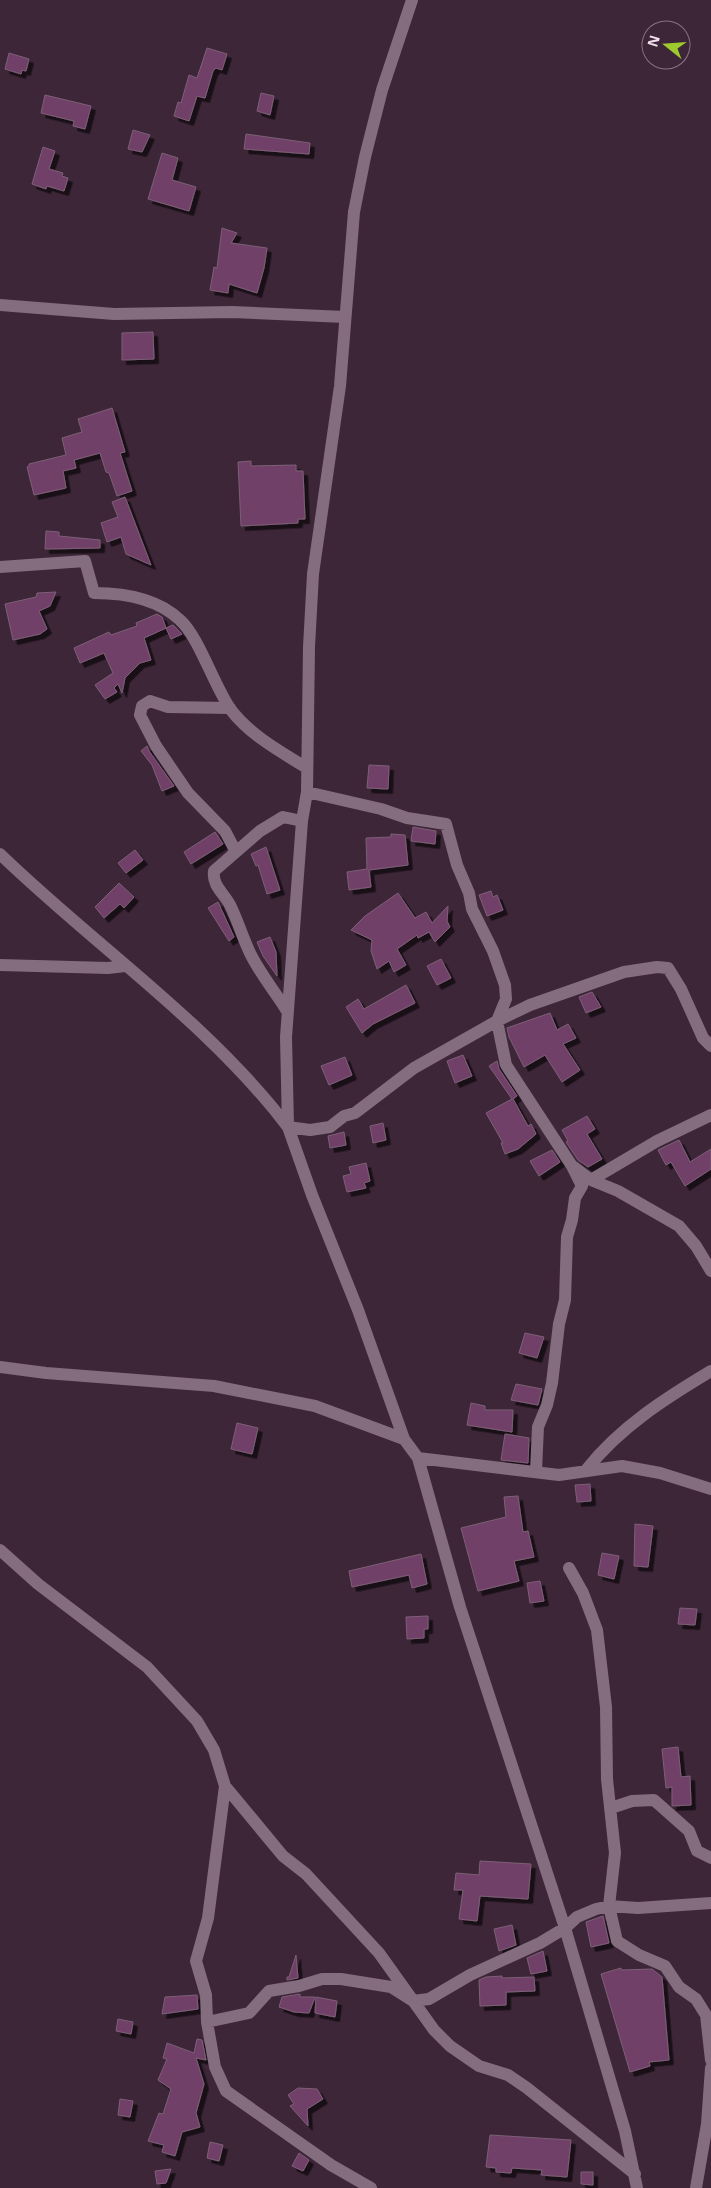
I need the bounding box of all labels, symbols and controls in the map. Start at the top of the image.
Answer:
north arrow [641,20,691,70]
text: N [642,33,664,49]

